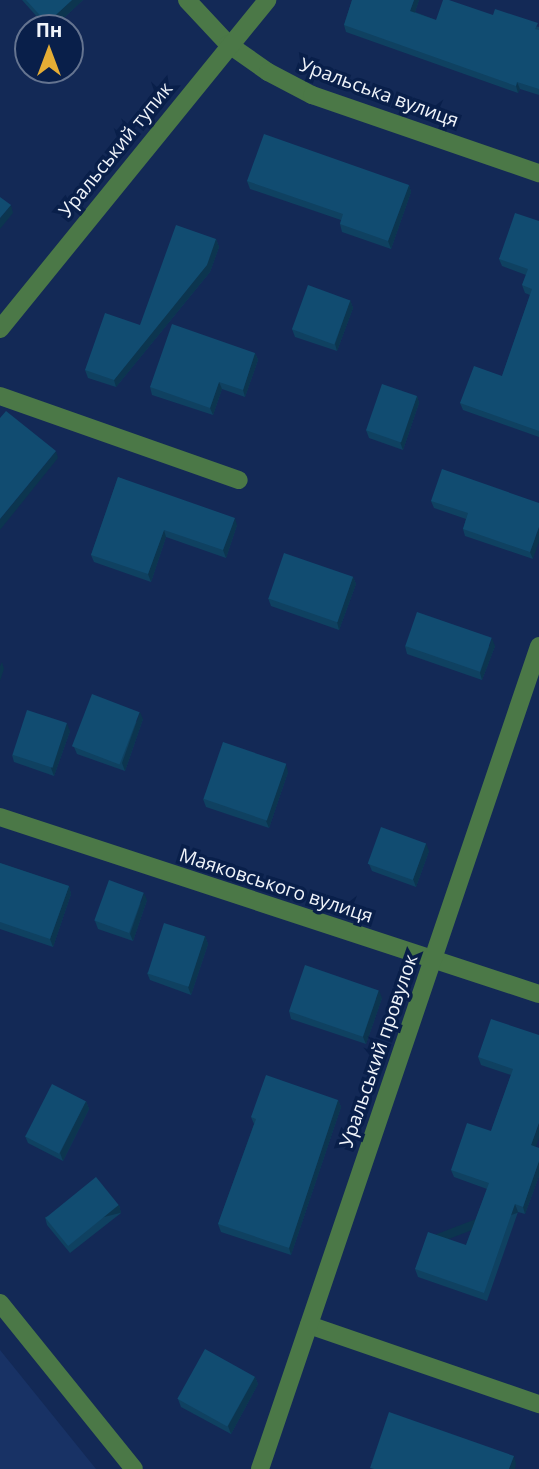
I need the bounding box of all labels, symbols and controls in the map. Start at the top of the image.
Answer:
north arrow [14,14,84,84]
text: Пн [36,17,62,43]
street label: Уральська вулиця [296,54,462,132]
street label: Уральський тупик [54,78,178,222]
street label: Маяковського вулиця [176,844,376,928]
street label: Уральський провулок [335,952,423,1150]

